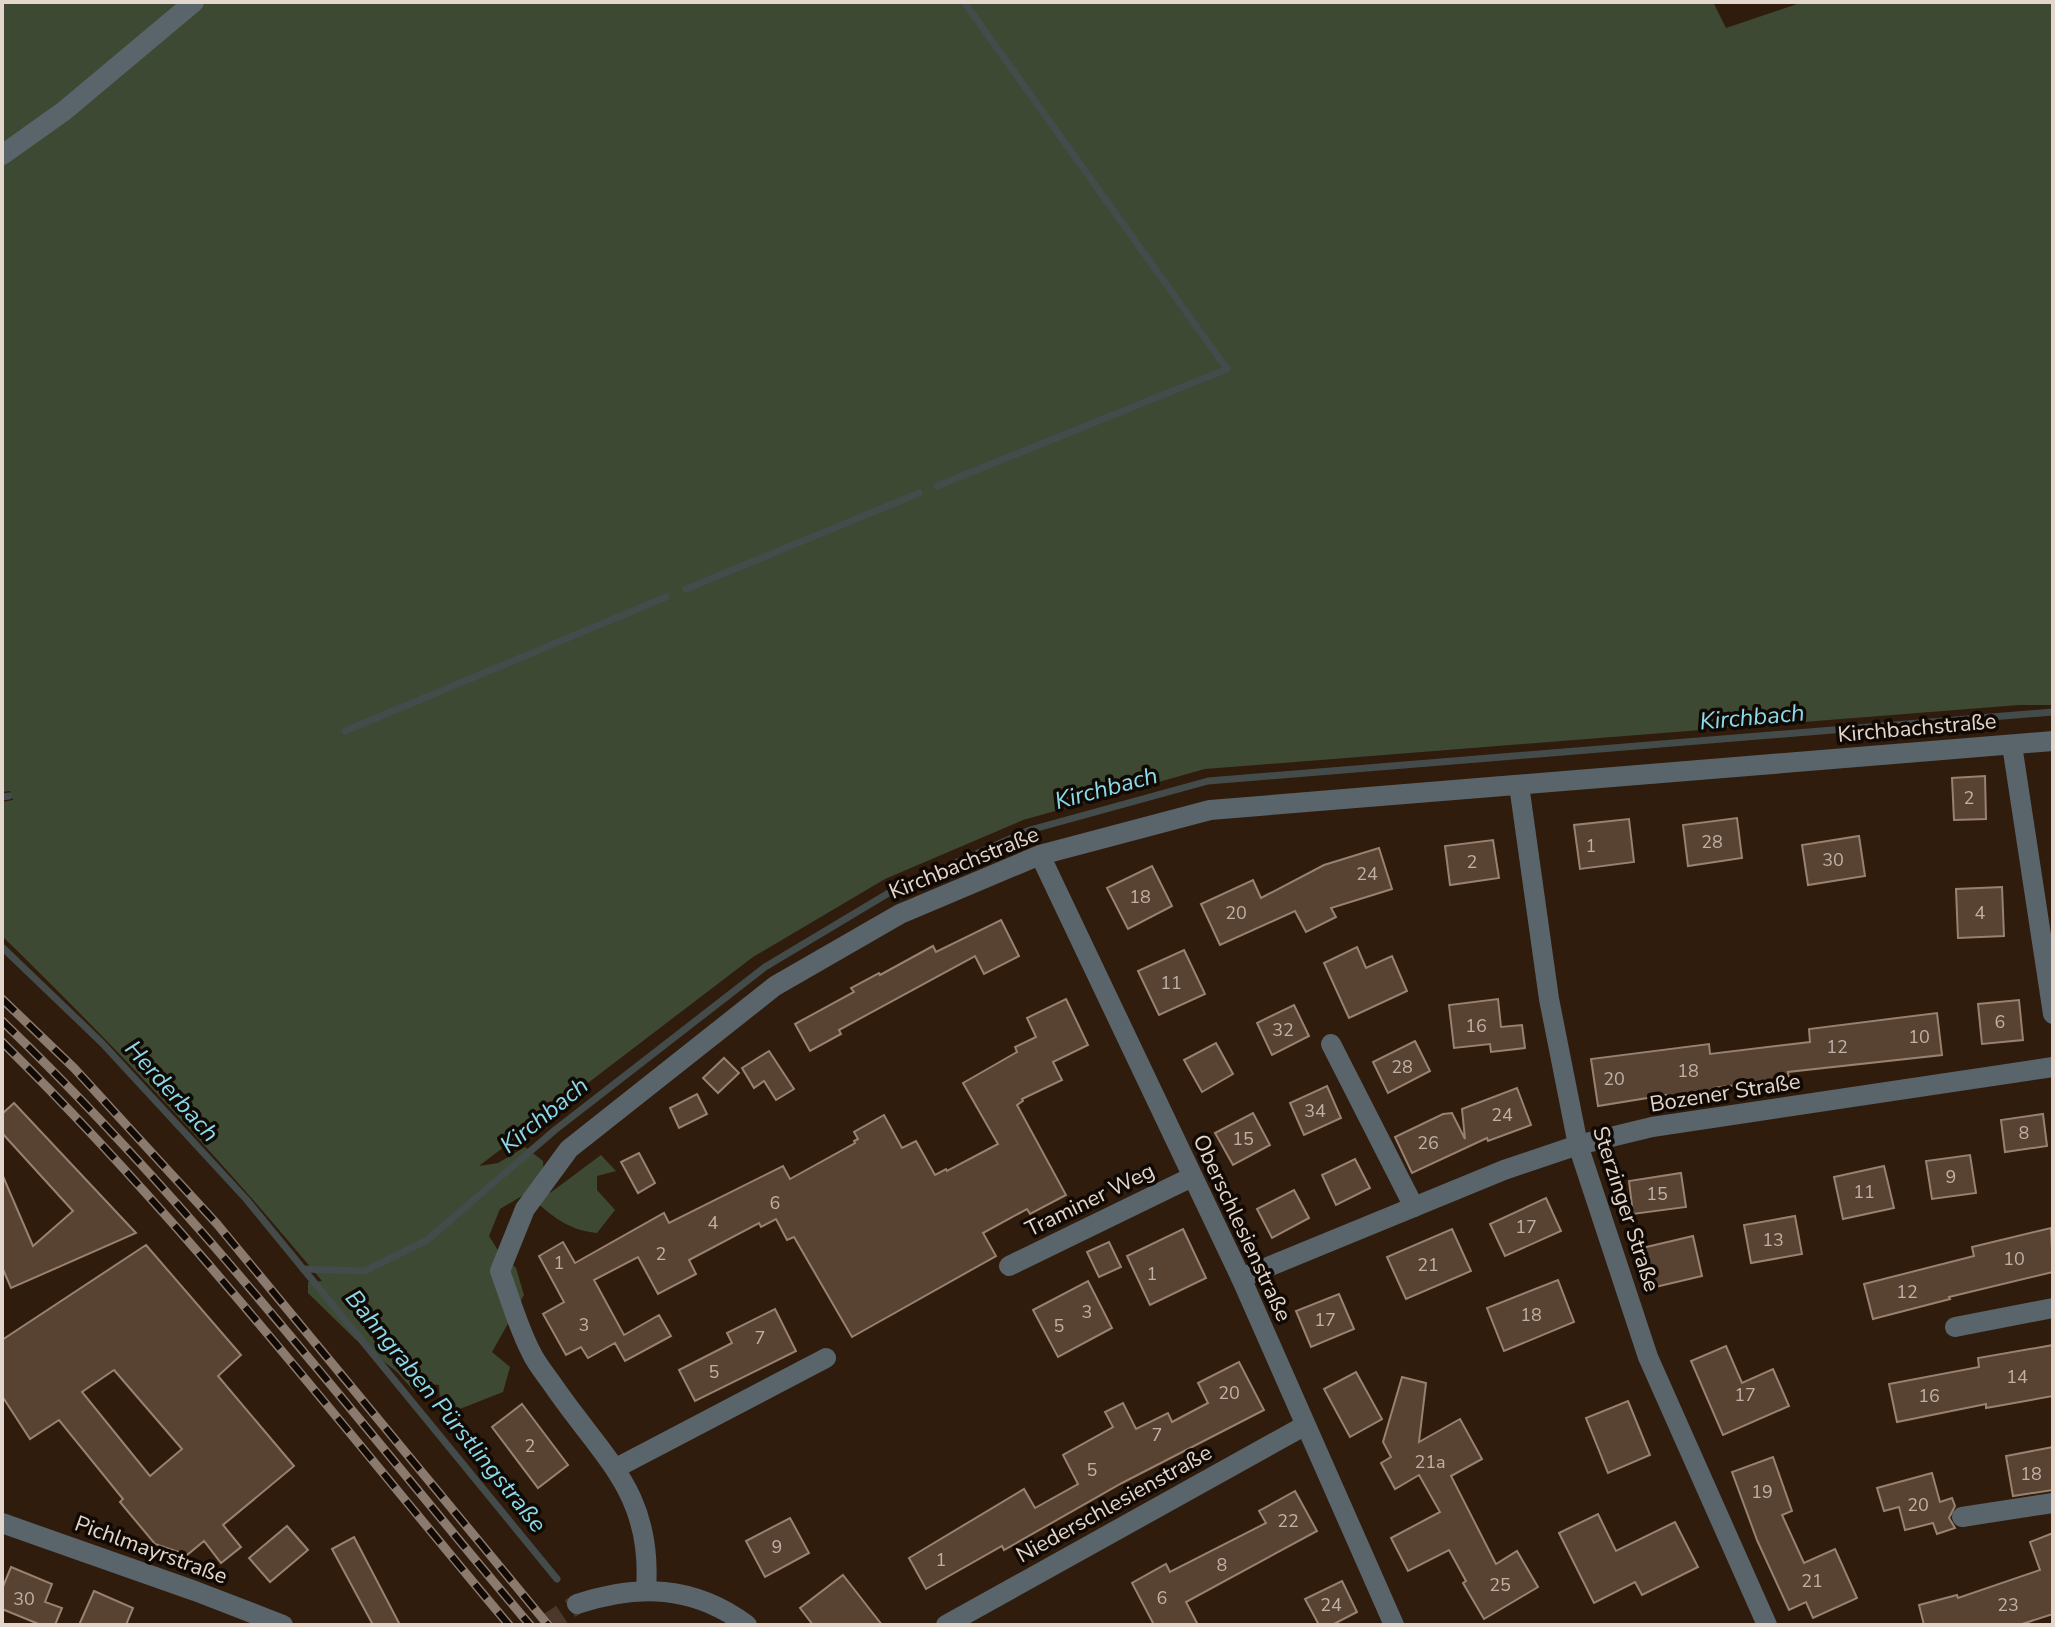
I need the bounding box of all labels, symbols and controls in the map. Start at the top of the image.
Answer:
water label: Kirchbach [1698,696,1806,738]
street label: Kirchbachstraße [1836,706,1998,750]
water label: Kirchbach [1051,759,1161,817]
house number: 2 [1964,786,1974,810]
street label: Kirchbachstraße [885,819,1043,907]
house number: 28 [1701,830,1723,854]
house number: 1 [1586,834,1596,858]
house number: 30 [1822,848,1844,872]
house number: 2 [1467,850,1477,874]
house number: 24 [1356,862,1378,886]
house number: 18 [1129,885,1151,909]
house number: 20 [1225,901,1247,925]
house number: 4 [1975,901,1986,925]
house number: 11 [1160,971,1182,995]
house number: 6 [1995,1010,2005,1034]
house number: 16 [1465,1014,1487,1038]
house number: 32 [1272,1018,1294,1042]
house number: 10 [1908,1025,1930,1049]
water label: Herderbach [118,1033,226,1149]
house number: 12 [1826,1035,1848,1059]
house number: 28 [1391,1055,1413,1079]
house number: 18 [1677,1059,1699,1083]
street label: Bozener Straße [1647,1066,1803,1120]
house number: 20 [1603,1067,1625,1091]
water label: Kirchbach [493,1069,595,1161]
house number: 34 [1304,1099,1326,1123]
house number: 24 [1491,1103,1513,1127]
house number: 8 [2019,1121,2029,1145]
street label: Sterzinger Straße [1585,1122,1667,1296]
house number: 15 [1232,1127,1254,1151]
street label: Oberschlesienstraße [1185,1130,1299,1326]
house number: 26 [1417,1131,1439,1155]
street label: Traminer Weg [1020,1156,1160,1244]
house number: 9 [1946,1165,1956,1189]
house number: 11 [1853,1180,1875,1204]
house number: 15 [1646,1182,1668,1206]
house number: 6 [770,1191,780,1215]
house number: 4 [708,1211,719,1235]
house number: 17 [1515,1215,1537,1239]
house number: 13 [1762,1228,1784,1252]
house number: 2 [656,1242,666,1266]
house number: 10 [2003,1247,2025,1271]
house number: 1 [554,1251,564,1275]
house number: 21 [1417,1253,1439,1277]
house number: 1 [1147,1262,1157,1286]
house number: 12 [1896,1280,1918,1304]
water label: Bahngraben Pürstlingstraße [338,1283,554,1539]
house number: 3 [1082,1300,1092,1324]
house number: 18 [1520,1303,1542,1327]
house number: 17 [1314,1308,1336,1332]
house number: 3 [579,1313,589,1337]
house number: 5 [1054,1314,1064,1338]
house number: 7 [755,1326,765,1350]
house number: 5 [709,1360,719,1384]
house number: 14 [2006,1365,2028,1389]
house number: 20 [1218,1381,1240,1405]
house number: 17 [1734,1383,1756,1407]
house number: 16 [1918,1384,1940,1408]
house number: 7 [1152,1423,1162,1447]
house number: 2 [525,1434,535,1458]
street label: Niederschlesienstraße [1011,1438,1217,1570]
house number: 21a [1414,1450,1446,1474]
house number: 5 [1087,1458,1097,1482]
house number: 18 [2020,1462,2042,1486]
house number: 19 [1751,1480,1773,1504]
house number: 20 [1907,1493,1929,1517]
street label: Pichlmayrstraße [70,1508,232,1592]
house number: 22 [1277,1509,1299,1533]
house number: 9 [772,1535,782,1559]
house number: 1 [936,1548,946,1572]
house number: 8 [1217,1553,1227,1577]
house number: 21 [1801,1569,1823,1593]
house number: 25 [1489,1573,1511,1597]
house number: 6 [1157,1586,1167,1610]
house number: 30 [13,1587,35,1611]
house number: 24 [1320,1593,1342,1617]
house number: 23 [1997,1593,2019,1617]

